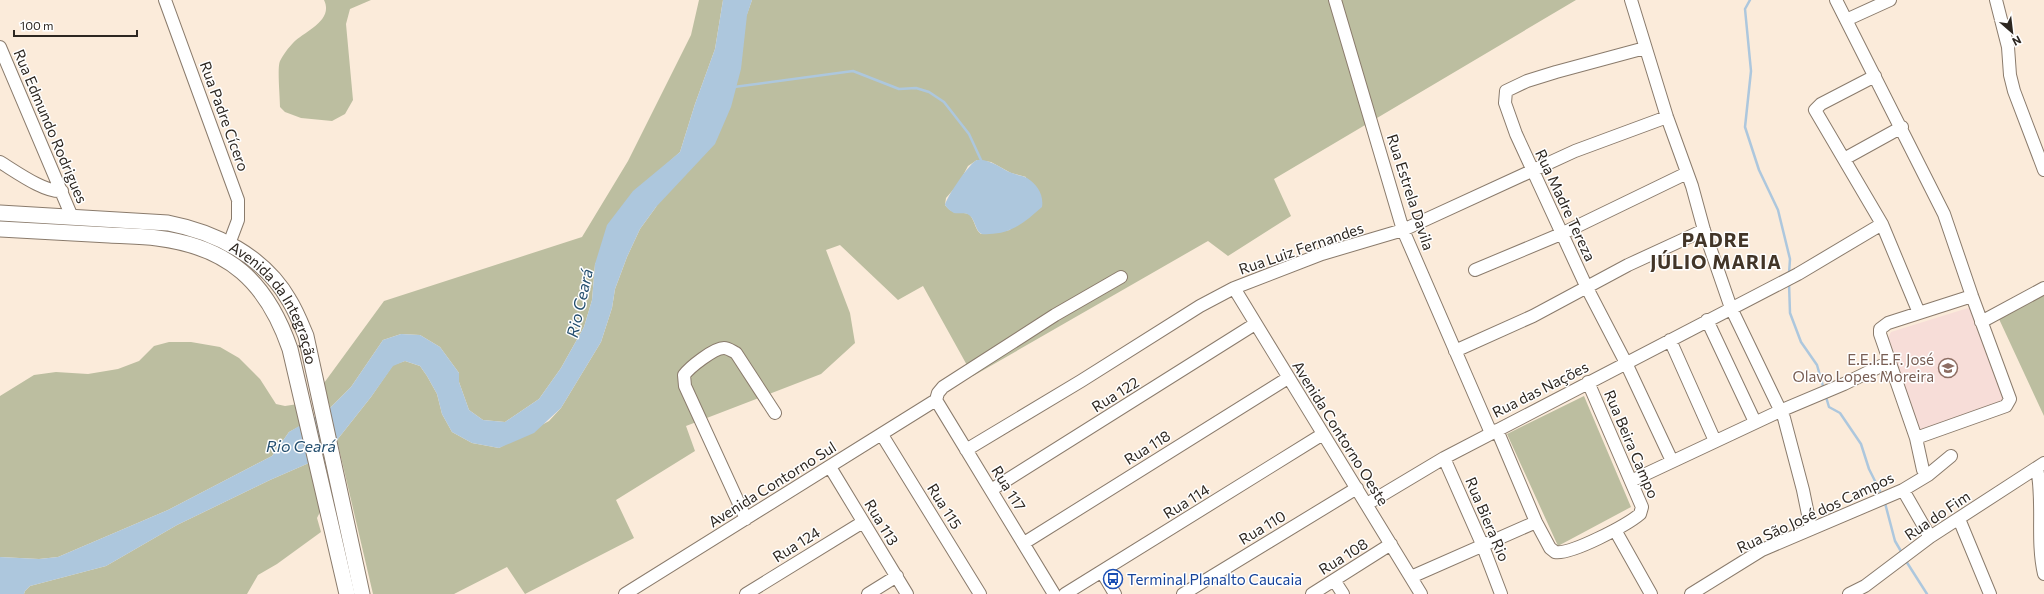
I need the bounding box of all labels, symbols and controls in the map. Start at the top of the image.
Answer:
scale bar [14,12,137,38]
north arrow [1992,12,2032,52]
text: 100 m [20,18,54,32]
text: N [2010,34,2024,49]
street label: Rua Edmundo Rodrigues [10,46,92,206]
street label: Rua Padre Cícero [197,59,253,173]
street label: Rua Estrela Davila [1384,132,1438,252]
street label: Rua Madre Tereza [1532,146,1600,264]
street label: Rua Luiz Fernandes [1236,218,1366,278]
district label: PADRE JÚLIO MARIA [1650,228,1782,273]
street label: Avenida da Integração [227,237,321,366]
water label: Rio Ceará [562,266,596,339]
place label: E.E.I.E.F. José Olavo Lopes Moreira [1792,350,1934,385]
street label: Avenida Contorno Oeste [1289,357,1393,509]
street label: Rua das Nações [1489,357,1591,421]
school or university icon: E.E.I.E.F. José Olavo Lopes Moreira [1937,357,1959,379]
street label: Rua 122 [1088,373,1142,415]
street label: Rua Beira Campo [1601,387,1663,501]
street label: Rua 118 [1121,426,1173,468]
water label: Rio Ceará [266,436,337,455]
street label: Avenida Contorno Sul [705,437,839,531]
street label: Rua 117 [988,462,1030,514]
street label: Rua São José dos Campos [1734,468,1897,556]
street label: Rua Biera Rio [1462,474,1514,564]
street label: Rua 115 [924,480,966,532]
street label: Rua 114 [1160,480,1212,522]
street label: Rua do Fim [1901,487,1973,543]
street label: Rua 113 [861,496,903,548]
street label: Rua 110 [1235,506,1289,548]
street label: Rua 124 [769,522,823,566]
street label: Rua 108 [1315,534,1371,578]
bus stop icon: Terminal Planalto Caucaia [1102,568,1124,590]
place label: Terminal Planalto Caucaia [1127,570,1302,588]

